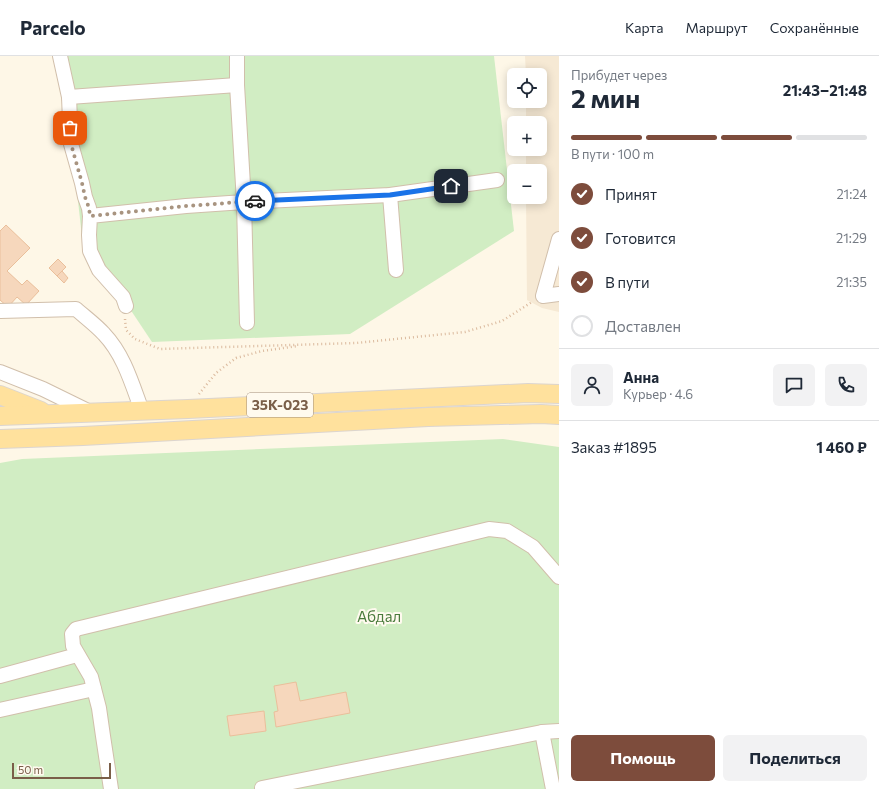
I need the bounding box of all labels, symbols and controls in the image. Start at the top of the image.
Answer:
text: Parcelo [20,16,86,39]
text: Карта [625,19,663,36]
text: Маршрут [685,19,748,36]
text: Сохранённые [770,19,859,36]
text: Прибудет через [571,67,667,83]
map controls [507,68,547,204]
button: locate [507,68,547,108]
text: 21:43–21:48 [783,81,867,99]
text: 2 мин [571,82,640,113]
pin [53,111,87,145]
button: + [507,116,547,156]
icon: bag [59,117,81,139]
text: В пути · 100 m [571,146,654,162]
button: − [507,164,547,204]
pin [434,169,468,203]
icon: home [440,175,462,197]
courier [235,181,275,221]
icon: check [571,183,593,205]
text: Принят [605,185,657,203]
text: 21:24 [836,186,867,202]
icon: car [244,190,266,212]
icon: check [571,227,593,249]
text: Готовится [605,229,676,247]
text: 21:29 [836,230,867,246]
icon: check [571,271,593,293]
text: В пути [605,273,650,291]
text: 21:35 [836,274,867,290]
text: Доставлен [605,317,681,335]
button: person [571,364,613,406]
button: chat [773,364,815,406]
button: phone [825,364,867,406]
text: Анна [623,368,659,386]
text: Курьер · 4.6 [623,386,693,402]
road number: 35К-023 [247,393,313,417]
text: Заказ #1895 [571,438,657,456]
text: 1 460 ₽ [816,438,867,456]
park label: Абдал [357,607,401,625]
button: Помощь [571,735,715,781]
button: Поделиться [723,735,867,781]
scale bar [12,761,111,780]
text: 50 m [18,763,43,776]

